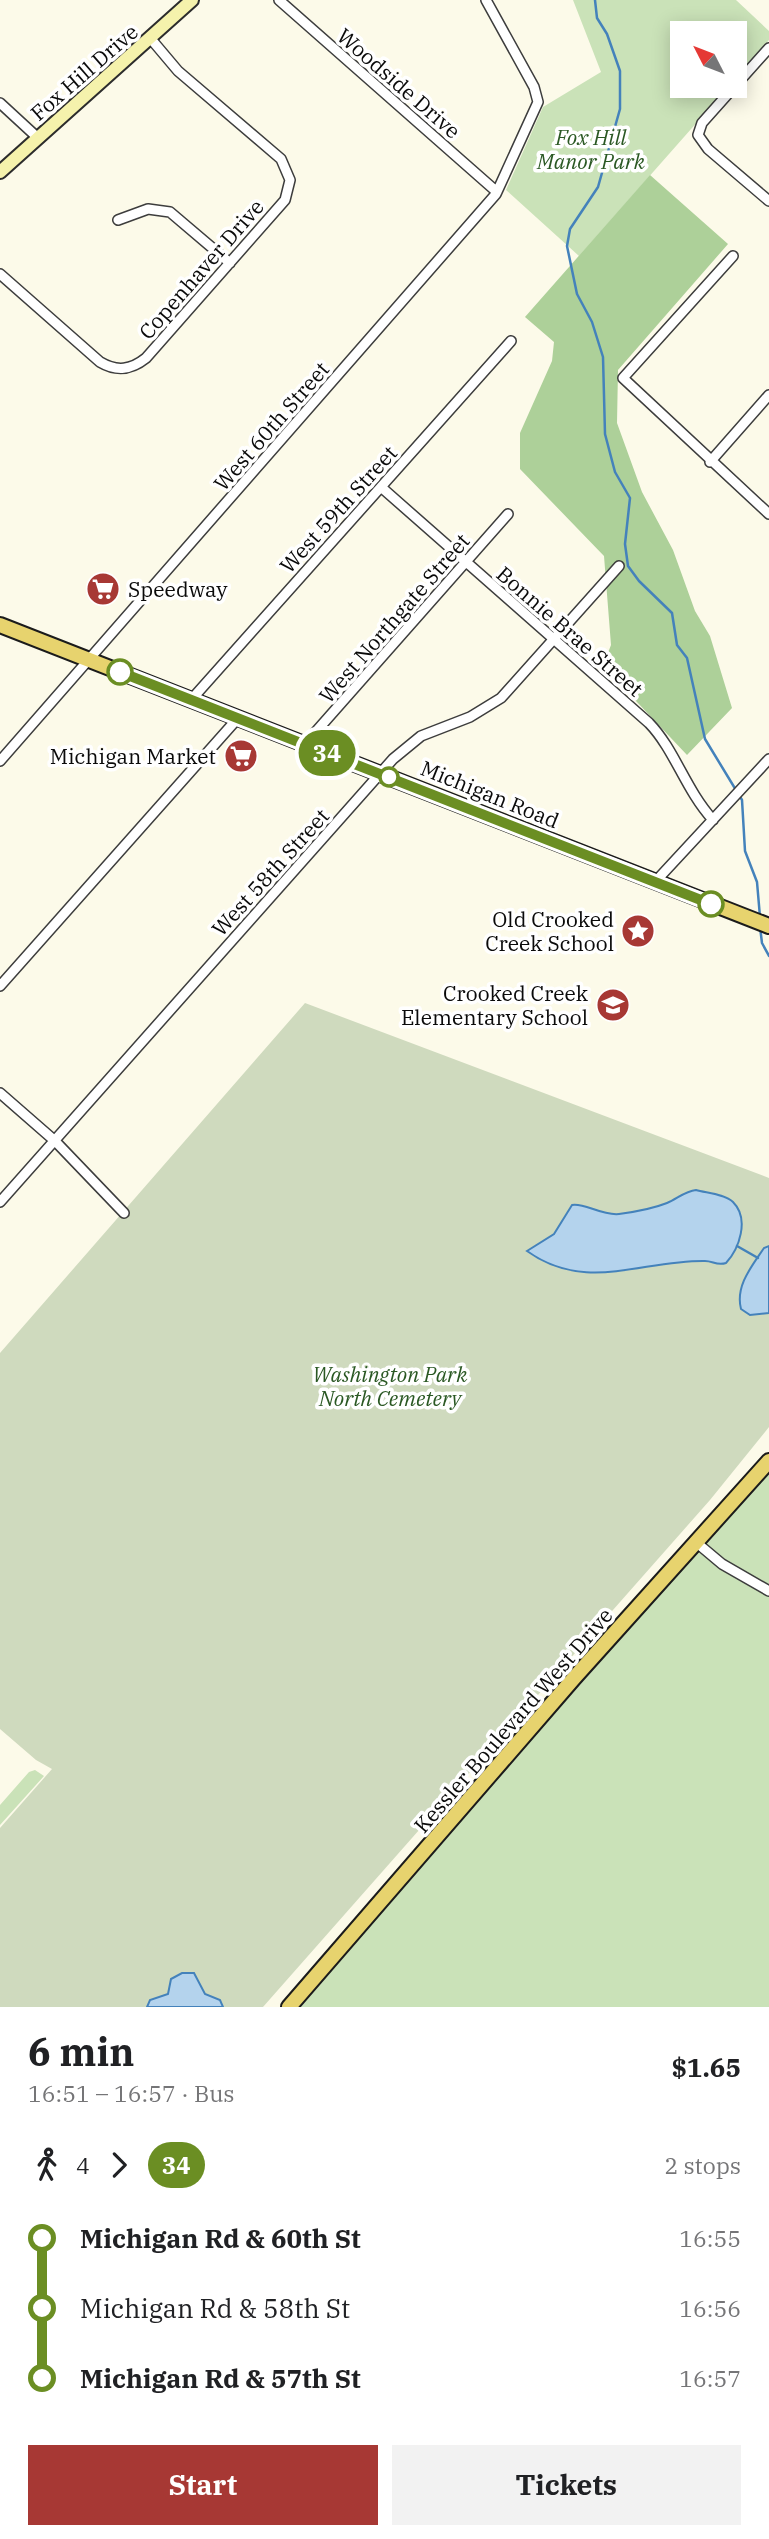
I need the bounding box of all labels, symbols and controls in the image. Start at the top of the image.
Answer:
street label: Fox Hill Drive [24,17,144,127]
north arrow [670,21,747,98]
map controls [670,21,747,98]
street label: Woodside Drive [331,22,467,144]
park label: Fox Hill Manor Park [536,123,646,175]
street label: Copenhaver Drive [132,193,270,345]
street label: West 60th Street [207,355,335,497]
street label: West 59th Street [273,439,403,579]
street label: West Northgate Street [312,527,476,709]
street label: Bonnie Brae Street [491,560,649,702]
supermarket icon: Speedway [84,570,122,608]
place label: Speedway [128,575,228,603]
unlabelled marker [107,659,133,685]
line badge: 34 [296,730,358,776]
supermarket icon: Michigan Market [222,737,260,775]
text: 34 [313,737,341,769]
place label: Michigan Market [50,742,216,770]
street label: Michigan Road [417,754,563,835]
unlabelled marker [379,767,399,787]
street label: West 58th Street [205,802,335,942]
unlabelled marker [698,891,724,917]
place label: Old Crooked Creek School [485,905,614,957]
place icon: Old Crooked Creek School [619,912,657,950]
place label: Crooked Creek Elementary School [401,979,589,1031]
school or university icon: Crooked Creek Elementary School [594,986,632,1024]
park label: Washington Park North Cemetery [313,1360,468,1412]
street label: Kessler Boulevard West Drive [407,1602,619,1838]
text: 6 min [28,2027,134,2076]
text: $1.65 [671,2050,741,2084]
text: 16:51 – 16:57 · Bus [28,2078,235,2108]
icon: walk [28,2146,66,2184]
icon: forward [100,2146,138,2184]
text: 34 [162,2149,191,2181]
text: 4 [76,2150,90,2180]
text: 2 stops [664,2150,741,2180]
text: Michigan Rd & 60th St [80,2221,361,2255]
text: 16:55 [679,2223,741,2253]
text: Michigan Rd & 58th St [80,2291,350,2325]
text: 16:56 [679,2293,741,2323]
text: Michigan Rd & 57th St [80,2361,361,2395]
text: 16:57 [679,2363,741,2393]
button: Start [28,2445,378,2525]
button: Tickets [392,2445,741,2525]

